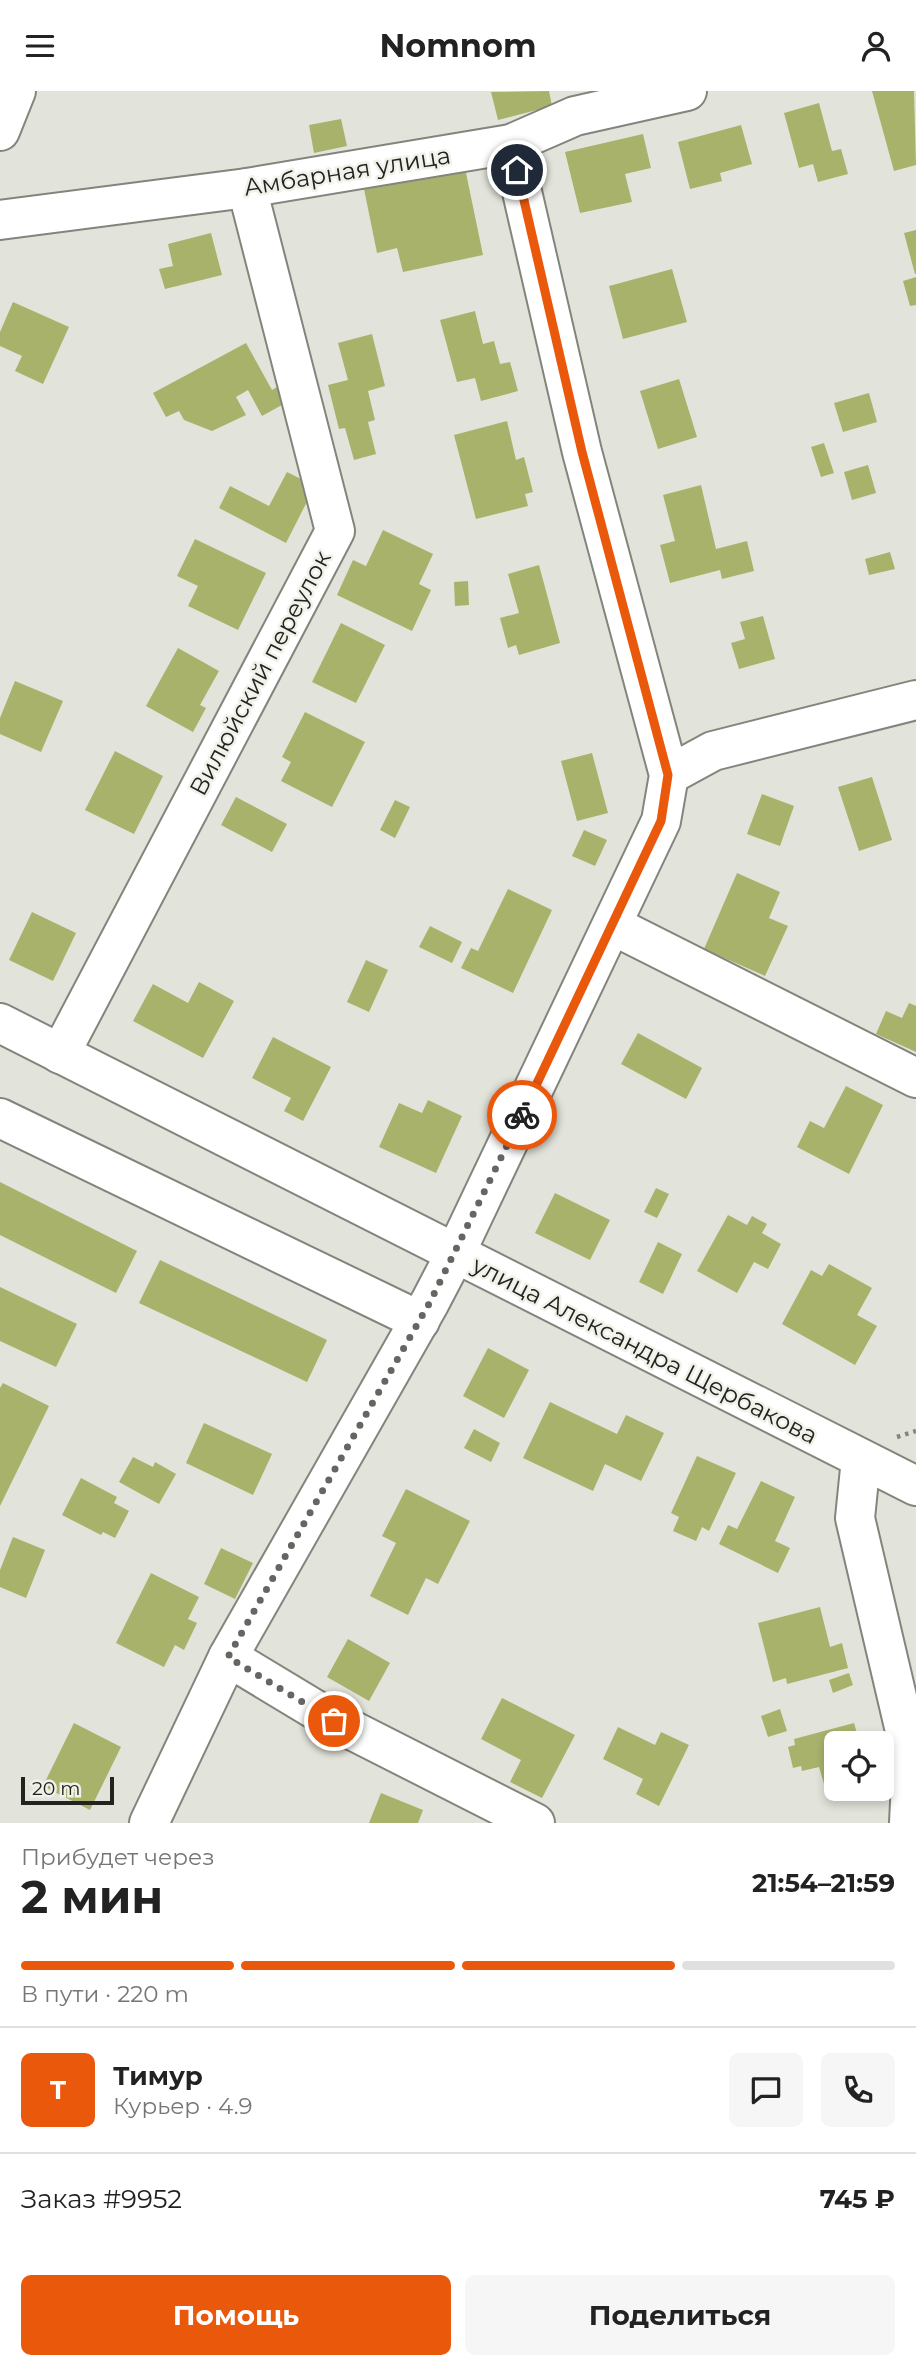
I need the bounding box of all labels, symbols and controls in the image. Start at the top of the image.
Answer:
text: Nomnom [379,26,537,65]
icon: menu [21,27,59,65]
icon: person [857,27,895,65]
street label: Амбарная улица [242,140,452,202]
pin [487,140,547,200]
icon: home [498,151,536,189]
street label: Вилюйский переулок [183,546,337,800]
courier [487,1080,557,1150]
icon: bike [503,1096,541,1134]
street label: улица Александра Щербакова [467,1250,822,1450]
pin [304,1691,364,1751]
icon: bag [315,1702,353,1740]
map controls [824,1731,894,1801]
button: locate [824,1731,894,1801]
scale bar [21,1774,114,1806]
text: 20 m [32,1777,80,1800]
text: Прибудет через [21,1843,215,1871]
text: 21:54–21:59 [752,1867,895,1899]
text: 2 мин [21,1868,163,1925]
text: В пути · 220 m [21,1980,189,2008]
button: chat [729,2053,803,2127]
button: phone [821,2053,895,2127]
text: Тимур [113,2060,203,2092]
text: Т [50,2074,66,2106]
text: Курьер · 4.9 [113,2092,253,2120]
text: Заказ #9952 [21,2183,182,2215]
text: 745 ₽ [820,2183,895,2215]
button: Помощь [21,2275,451,2355]
button: Поделиться [465,2275,895,2355]

